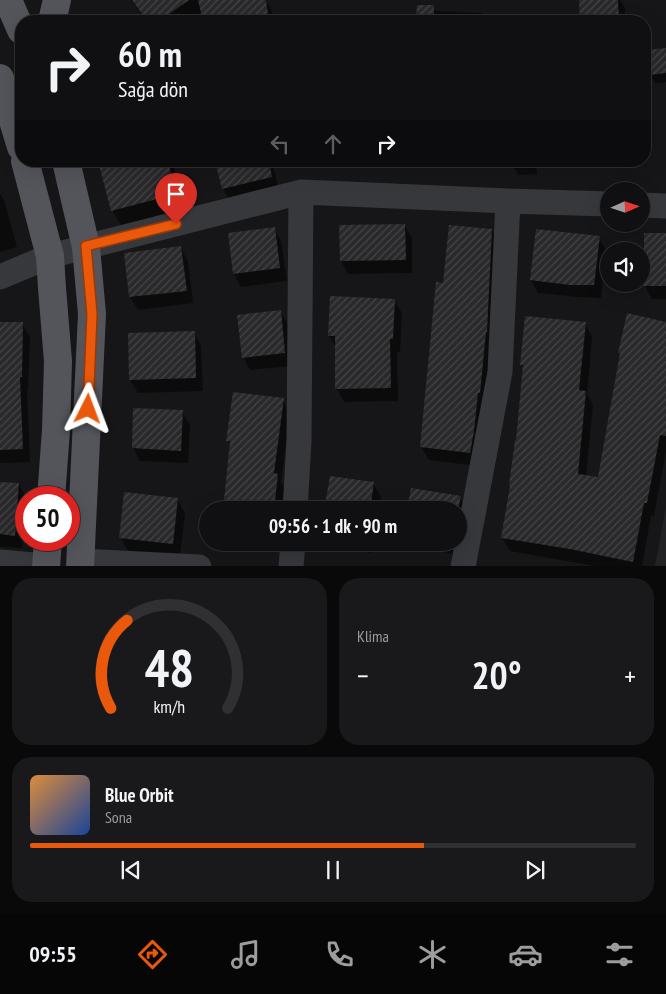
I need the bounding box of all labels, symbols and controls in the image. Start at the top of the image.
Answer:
text: 60 m [118,31,182,77]
icon: right [35,35,100,100]
text: Sağa dön [118,75,188,103]
icon: left [266,130,294,158]
icon: ahead [319,130,347,158]
icon: right [372,130,400,158]
pin [155,173,197,224]
icon: arrive [162,180,190,208]
north arrow [600,182,650,232]
map controls [600,182,650,292]
button: sound [600,242,650,292]
position arrow [61,382,113,434]
speed limit sign: 50 [15,486,80,551]
text: 09:56 · 1 dk · 90 m [269,514,397,538]
text: Klima [357,626,389,646]
text: 48 [145,634,194,701]
text: 20° [471,650,522,699]
text: − [357,657,369,694]
text: + [624,657,636,694]
text: km/h [154,695,185,718]
text: Blue Orbit [105,783,174,807]
text: Sona [105,807,132,827]
icon: previous [117,856,145,884]
icon: pause [319,856,347,884]
icon: next [521,856,549,884]
icon: directions [135,937,170,972]
icon: music [228,937,263,972]
icon: phone [322,937,357,972]
icon: climate [415,937,450,972]
icon: car [508,937,543,972]
icon: filters [602,937,637,972]
text: 09:55 [29,940,77,968]

